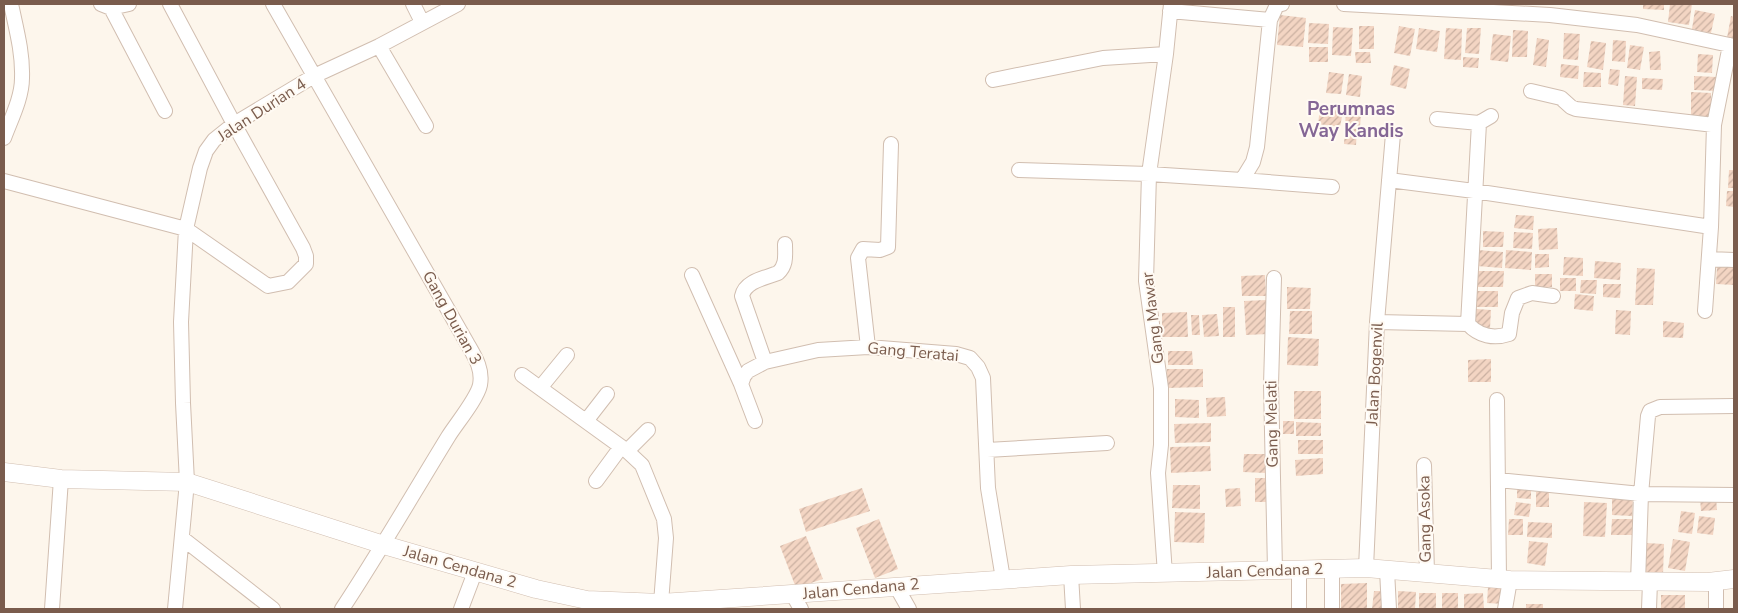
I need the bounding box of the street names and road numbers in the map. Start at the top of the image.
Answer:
street label: Jalan Durian 4 [213,73,311,147]
street label: Gang Durian 3 [417,267,487,369]
street label: Gang Mawar [1136,271,1170,365]
street label: Jalan Bogenvil [1361,322,1389,427]
street label: Gang Teratai [866,337,960,367]
street label: Gang Melati [1260,380,1284,468]
street label: Gang Asoka [1413,475,1437,563]
street label: Jalan Cendana 2 [400,540,519,594]
street label: Jalan Cendana 2 [1205,558,1324,584]
street label: Jalan Cendana 2 [801,573,920,605]

